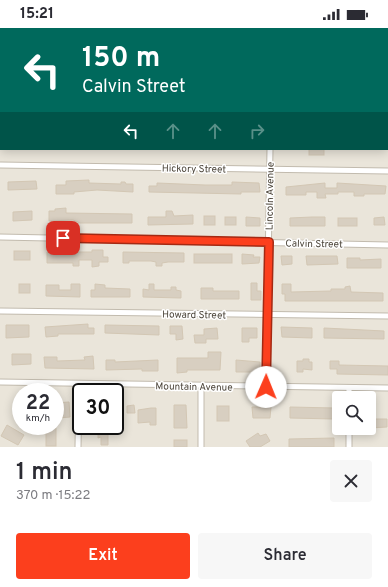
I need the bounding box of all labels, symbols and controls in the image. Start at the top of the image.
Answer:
text: 15:21 [20,5,54,24]
text: 150 m [82,41,160,77]
icon: left [16,44,68,96]
text: Calvin Street [82,76,186,99]
icon: left [120,120,142,142]
icon: ahead [162,120,184,142]
icon: ahead [204,120,226,142]
icon: right [246,120,268,142]
street label: Hickory Street [162,162,226,177]
street label: Lincoln Avenue [263,162,278,230]
pin [46,221,80,255]
icon: arrive [52,227,74,249]
street label: Calvin Street [285,237,343,252]
street label: Howard Street [162,308,226,323]
position arrow [245,366,287,408]
street label: Mountain Avenue [155,380,233,395]
speed limit sign: 30 [72,383,124,435]
text: 22 [26,391,50,417]
map controls [332,391,376,435]
button: search [332,391,376,435]
text: km/h [26,412,50,425]
text: 1 min [16,458,73,488]
button: close [330,460,372,502]
text: 370 m · 15:22 [16,488,90,504]
button: Exit [16,533,190,579]
button: Share [198,533,372,579]

